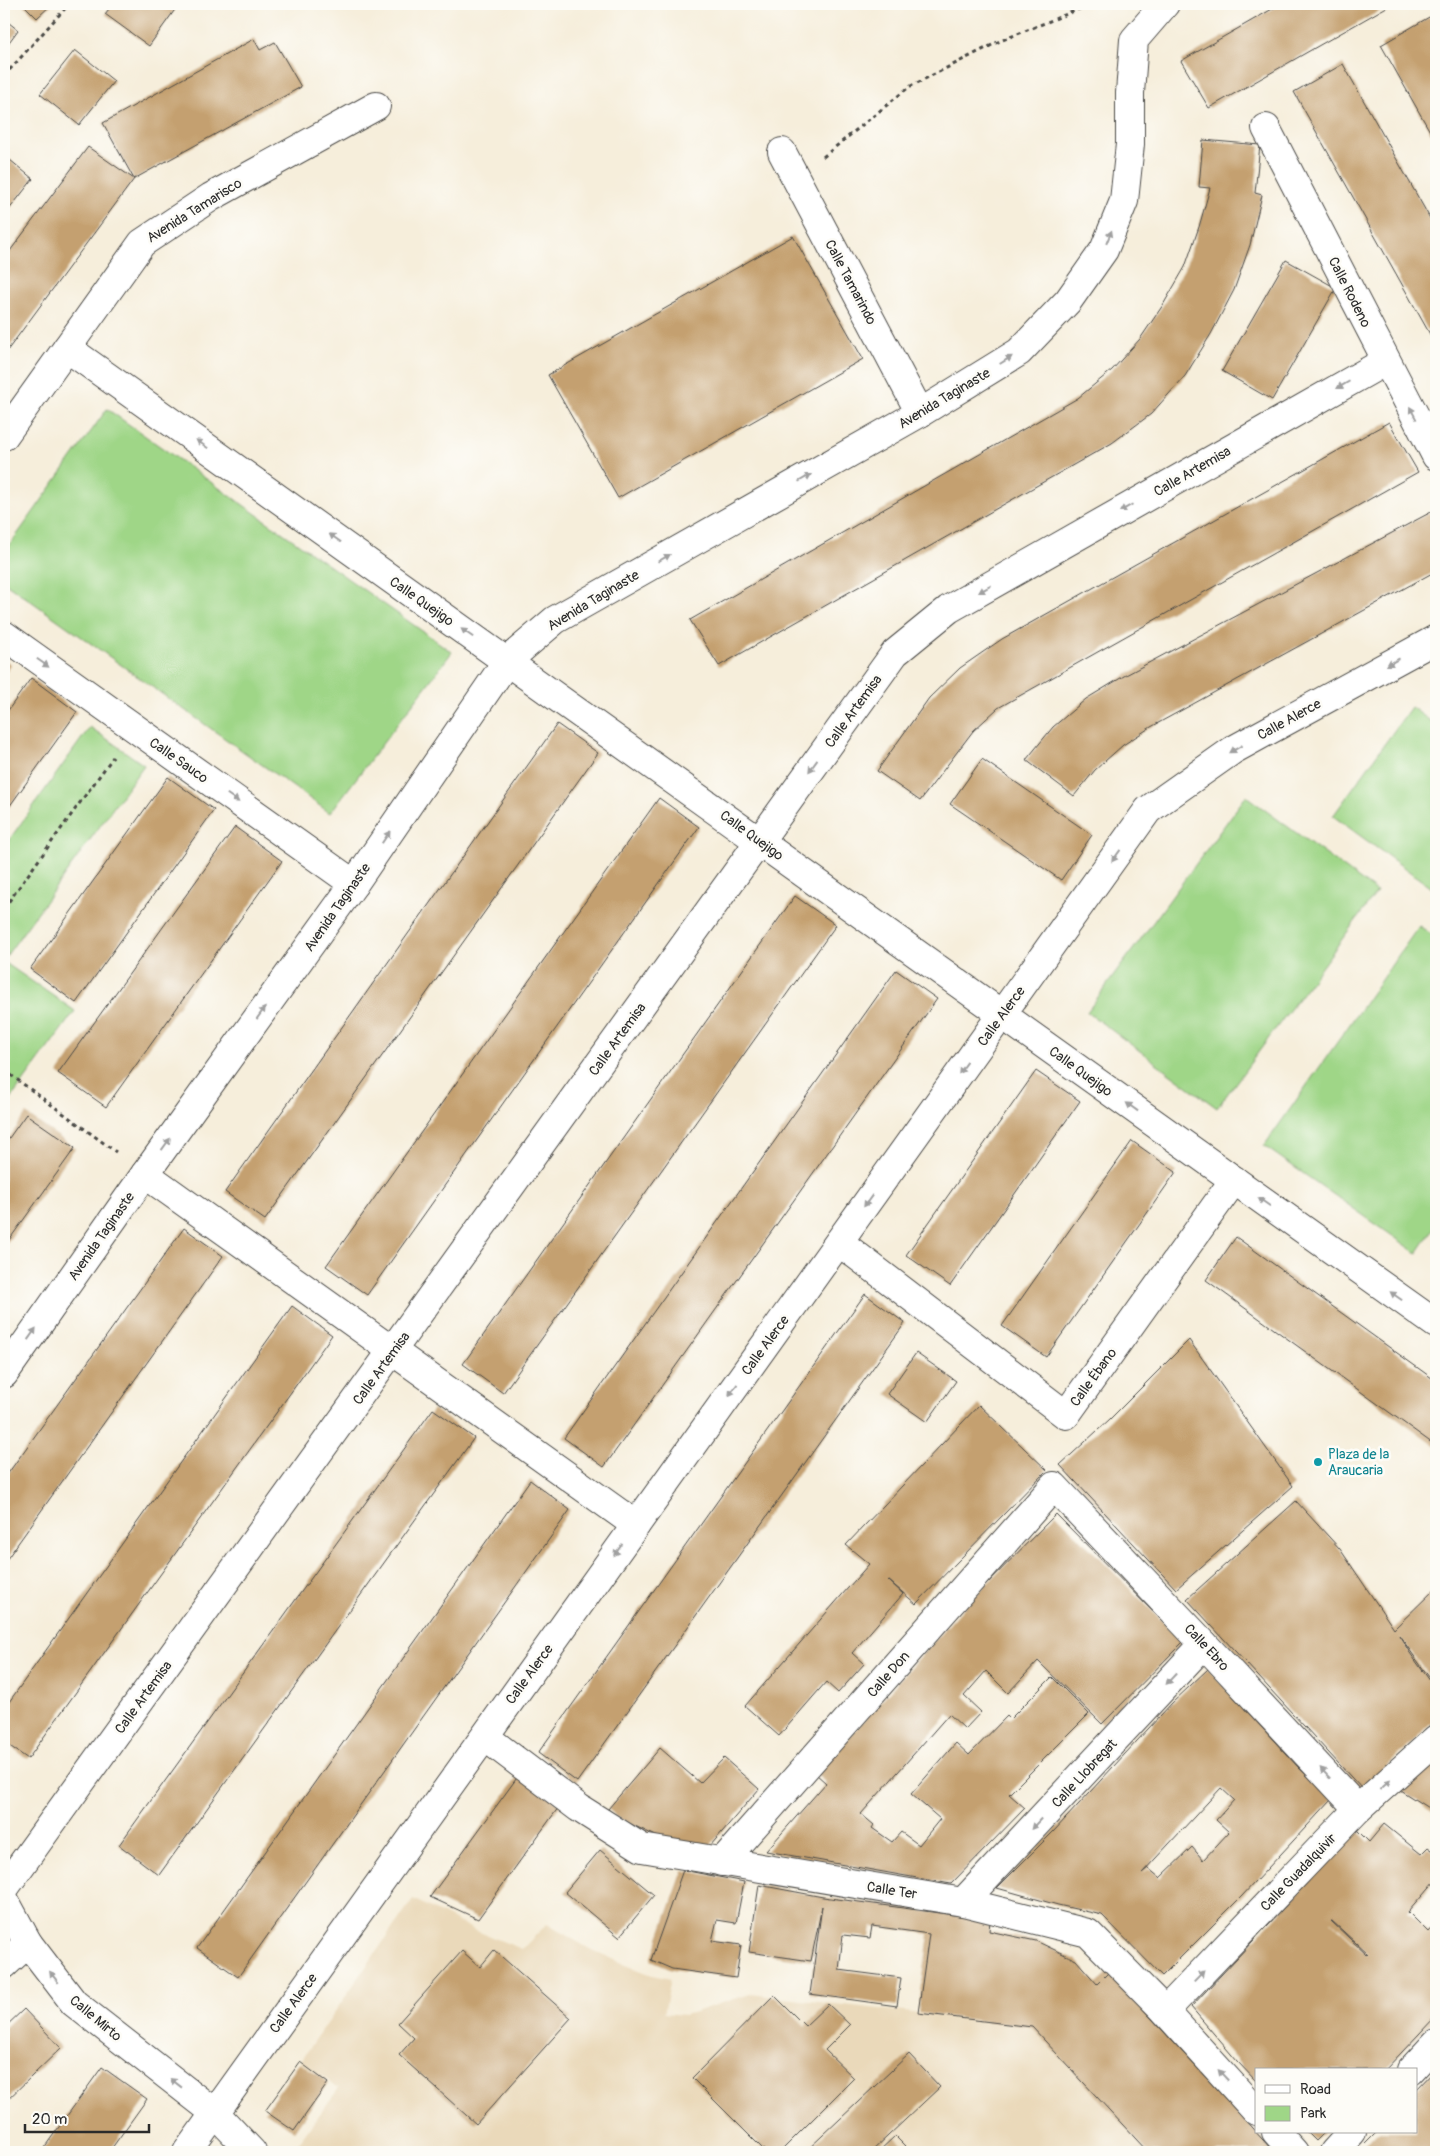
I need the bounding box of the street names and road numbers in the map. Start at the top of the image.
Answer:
street label: Avenida Tamarisco [144,174,245,246]
street label: Calle Tamarindo [821,237,880,328]
street label: Calle Rodeno [1325,254,1375,331]
street label: Avenida Taginaste [895,364,993,433]
street label: Calle Artemisa [1151,443,1234,500]
street label: Avenida Taginaste [544,566,642,635]
street label: Calle Quejigo [386,573,458,630]
street label: Calle Artemisa [821,672,886,751]
street label: Calle Alerce [1254,695,1324,744]
street label: Calle Sauco [146,734,212,787]
street label: Calle Quejigo [717,807,787,864]
street label: Avenida Taginaste [301,860,374,955]
street label: Calle Alerce [974,983,1029,1050]
street label: Calle Artemisa [585,1000,650,1079]
street label: Calle Quejigo [1046,1043,1116,1100]
street label: Avenida Taginaste [65,1189,138,1284]
street label: Calle Alerce [738,1312,793,1379]
street label: Calle Artemisa [349,1329,414,1408]
street label: Calle Ébano [1066,1344,1121,1410]
street label: Calle Ebro [1181,1620,1233,1675]
street label: Calle Alerce [502,1641,557,1708]
street label: Calle Don [864,1648,913,1701]
street label: Calle Artemisa [111,1658,176,1737]
street label: Calle Llobregat [1048,1735,1121,1811]
street label: Calle Guadalquivir [1257,1830,1340,1915]
street label: Calle Ter [866,1878,918,1903]
street label: Calle Alerce [266,1970,321,2037]
street label: Calle Mirto [66,1992,125,2045]

